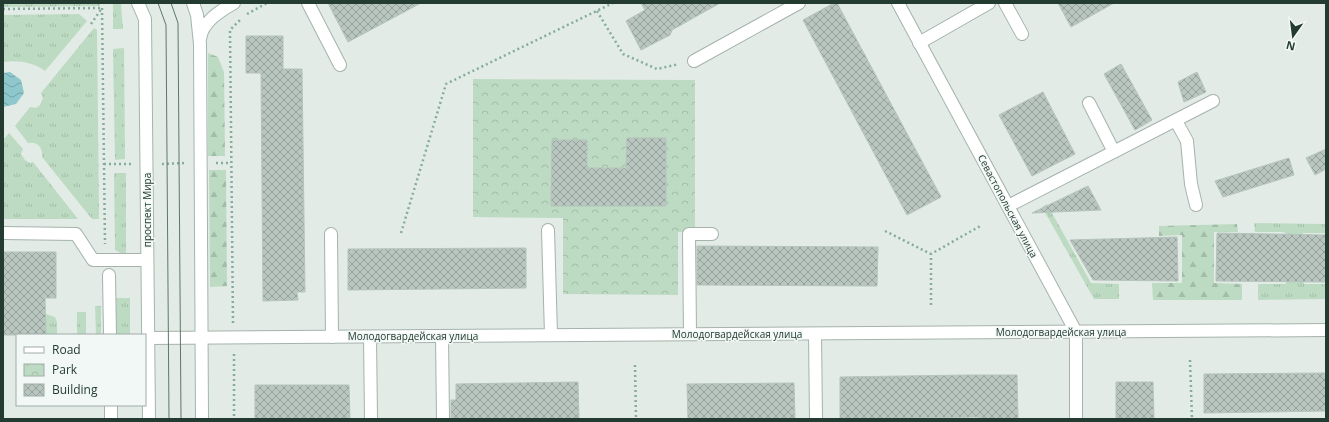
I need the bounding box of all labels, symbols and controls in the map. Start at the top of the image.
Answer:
north arrow [1273,16,1313,56]
text: N [1284,38,1297,55]
street label: Севастопольская улица [975,152,1041,260]
street label: проспект Мира [140,173,154,247]
street label: Молодогвардейская улица [996,325,1126,339]
street label: Молодогвардейская улица [672,327,802,341]
street label: Молодогвардейская улица [348,329,478,343]
legend [16,334,146,406]
text: Road [52,341,81,358]
text: Park [52,361,78,378]
text: Building [52,381,98,398]

